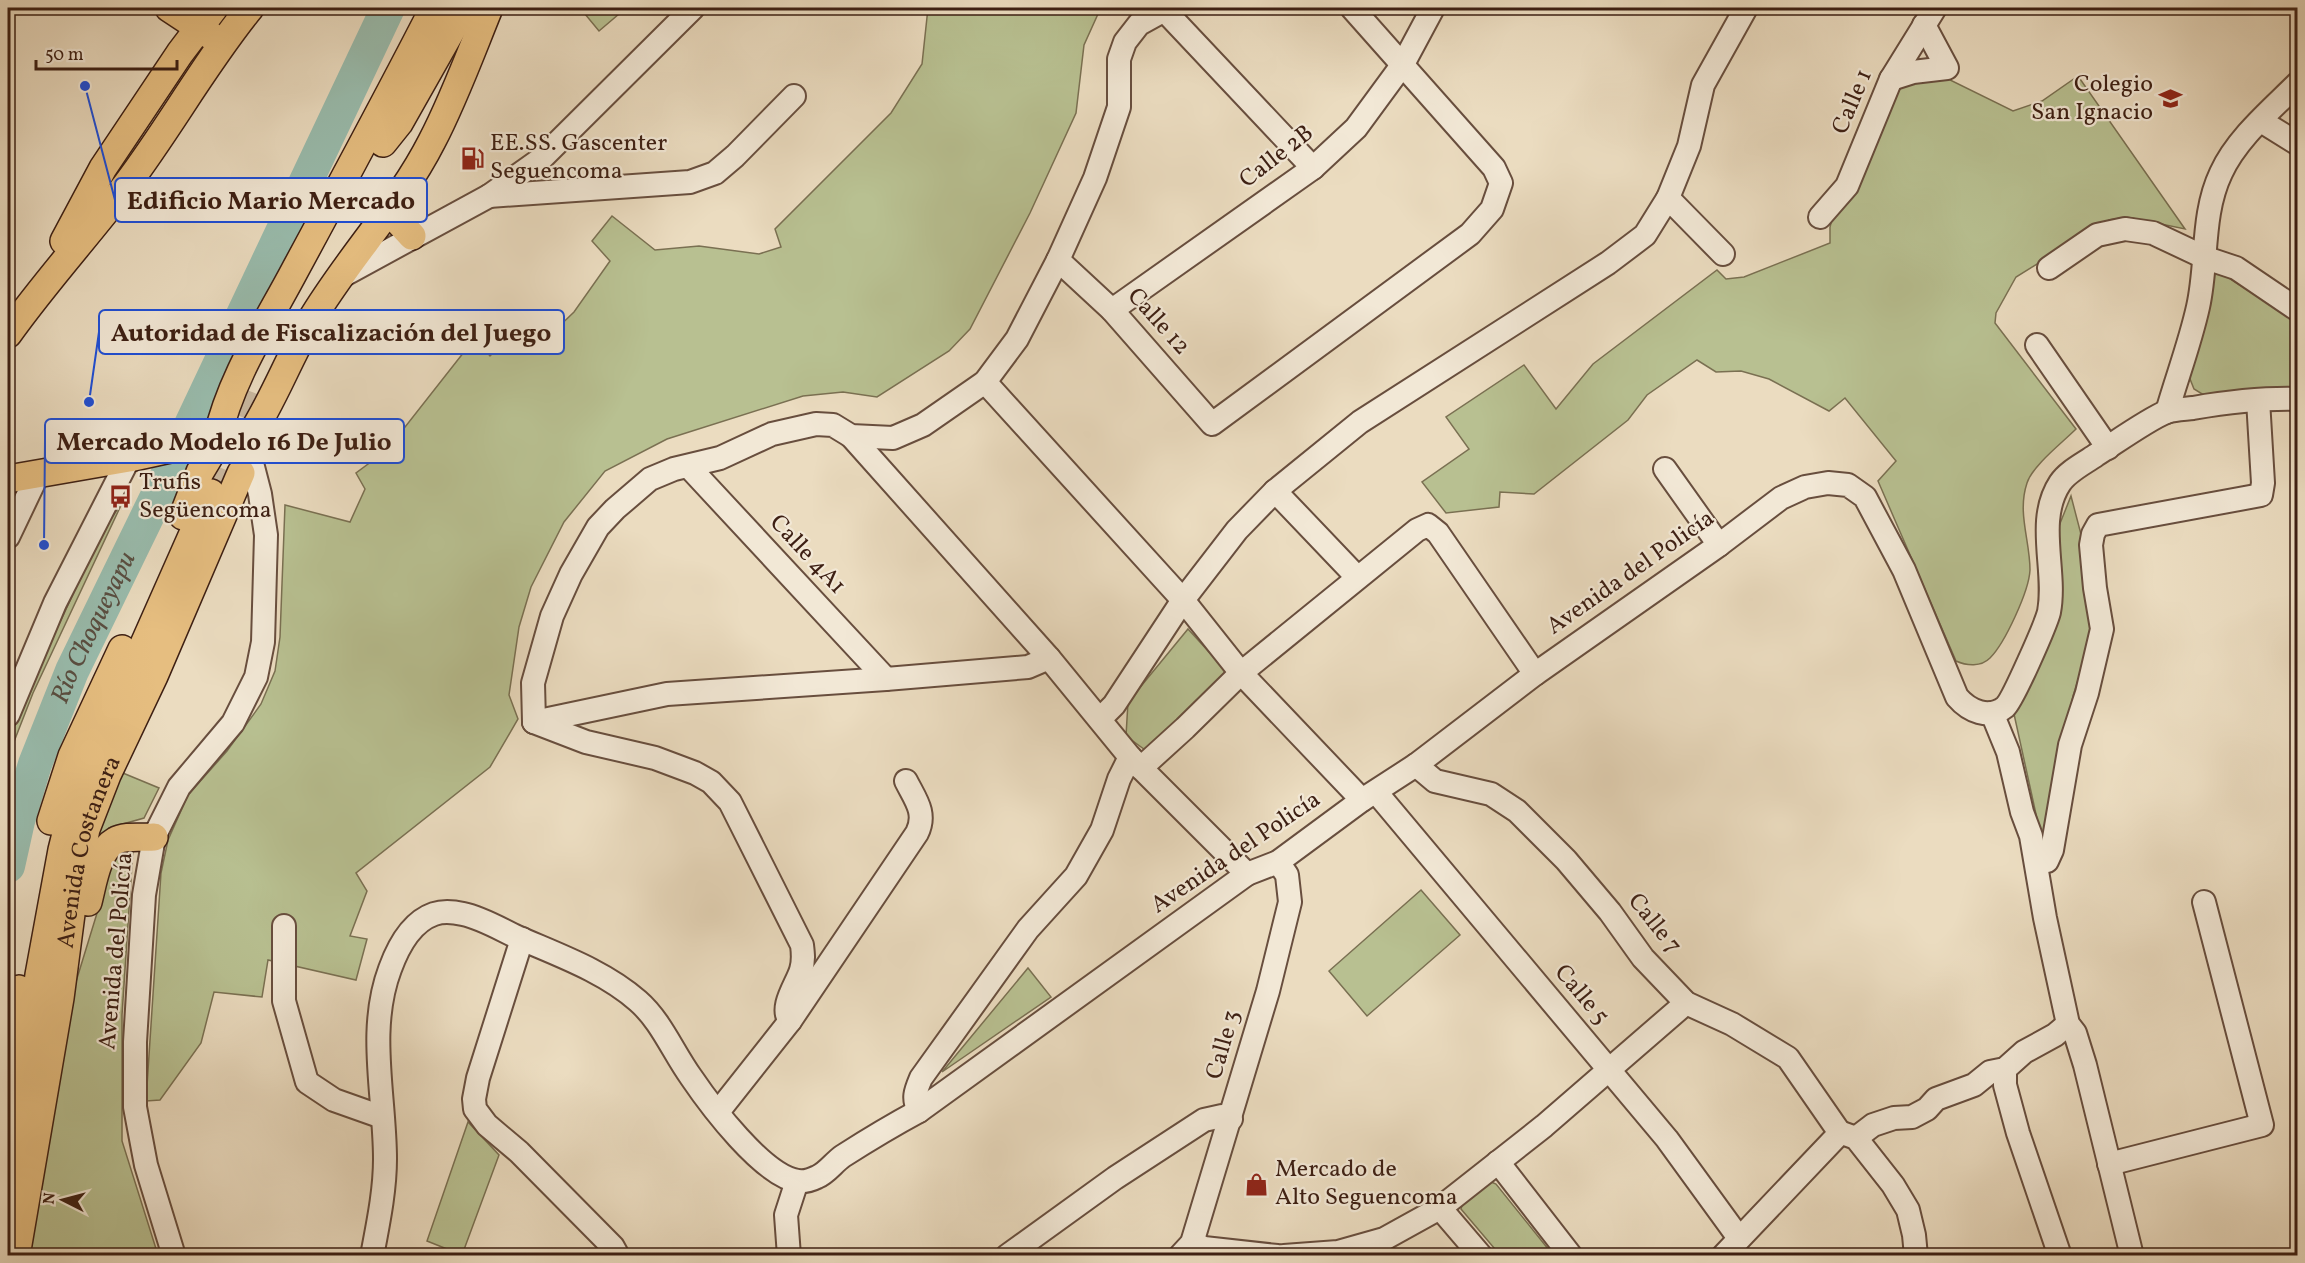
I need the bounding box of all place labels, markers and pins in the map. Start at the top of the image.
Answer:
place label: Colegio San Ignacio [2031,68,2153,130]
school or university icon: Colegio San Ignacio [2158,86,2184,112]
place label: EE.SS. Gascenter Seguencoma [490,127,667,189]
fuel station icon: EE.SS. Gascenter Seguencoma [459,145,485,171]
callout: Edificio Mario Mercado [115,178,427,222]
callout: Autoridad de Fiscalización del Juego [99,310,564,354]
callout: Mercado Modelo 16 De Julio [45,419,404,463]
place label: Trufis Següencoma [139,466,272,528]
bus stop icon: Trufis Següencoma [108,484,134,510]
place label: Mercado de Alto Seguencoma [1275,1153,1458,1215]
shop icon: Mercado de Alto Seguencoma [1244,1171,1270,1197]

